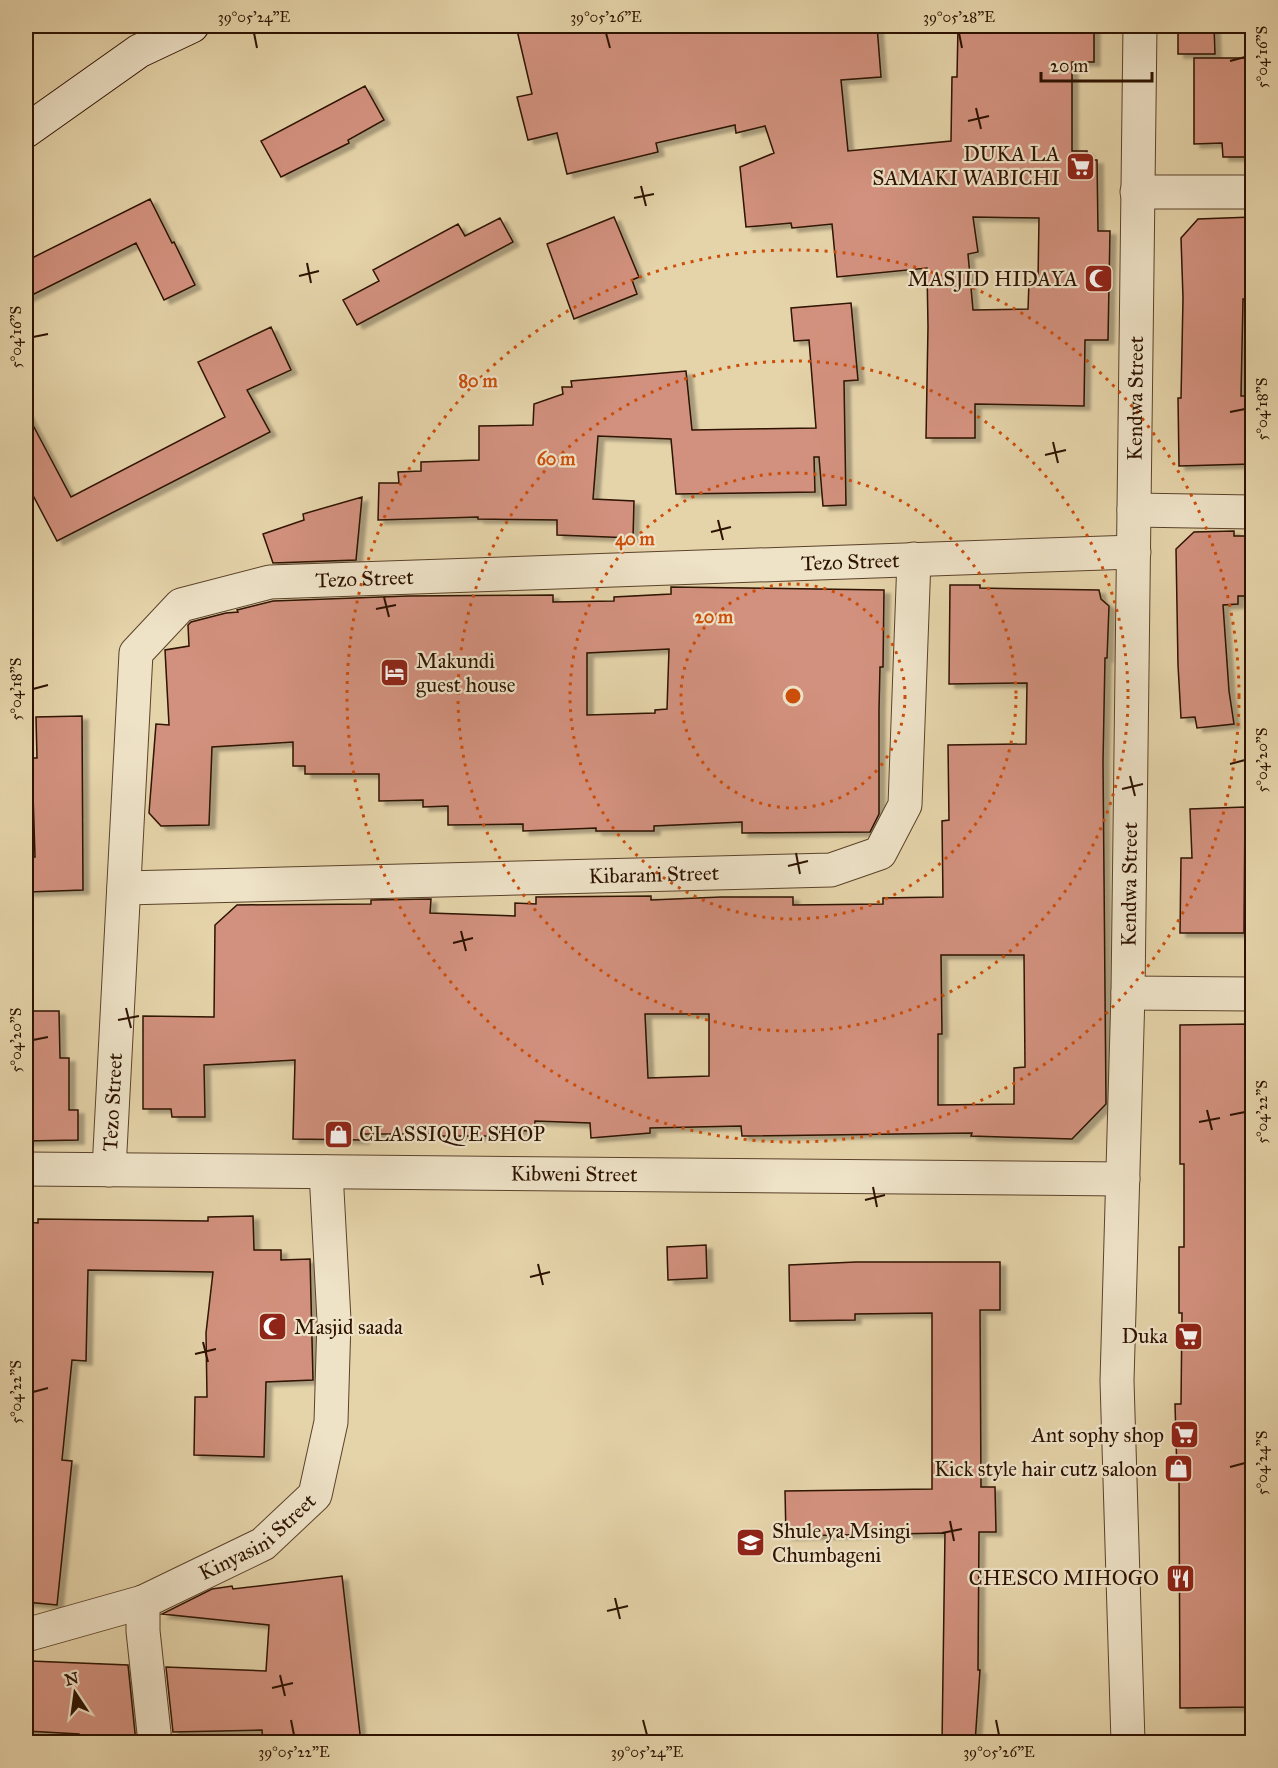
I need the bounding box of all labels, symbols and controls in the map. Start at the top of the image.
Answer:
text: 39°05'24"E [218,8,290,26]
text: 39°05'26"E [570,8,642,26]
text: 39°05'28"E [923,8,995,26]
text: 5°04'16"S [1253,26,1271,88]
scale bar [1041,45,1152,83]
text: 20 m [1050,55,1088,77]
place label: DUKA LA SAMAKI WABICHI [872,141,1060,191]
supermarket icon: DUKA LA SAMAKI WABICHI [1065,150,1097,182]
mosque icon: MASJID HIDAYA [1083,263,1115,295]
place label: MASJID HIDAYA [908,266,1078,292]
text: 5°04'16"S [7,306,25,368]
street label: Kendwa Street [1122,335,1149,461]
text: 80 m [458,370,498,392]
text: 5°04'18"S [1253,378,1271,440]
text: 60 m [537,448,576,470]
text: 40 m [615,528,656,551]
street label: Tezo Street [800,547,901,577]
street label: Tezo Street [315,564,415,593]
text: 20 m [695,606,734,628]
place label: Makundi guest house [416,648,516,698]
hotel icon: Makundi guest house [379,657,411,689]
text: 5°04'18"S [7,658,25,720]
centre of rings [783,686,803,706]
text: 5°04'20"S [1253,728,1271,792]
street label: Kendwa Street [1116,821,1143,947]
street label: Kibarani Street [588,860,720,889]
text: 5°04'20"S [7,1008,25,1072]
street label: Tezo Street [97,1052,128,1152]
text: 5°04'22"S [1253,1080,1271,1144]
shop icon: CLASSIQUE SHOP [322,1118,354,1150]
place label: CLASSIQUE SHOP [359,1121,545,1147]
street label: Kibweni Street [510,1160,638,1188]
mosque icon: Masjid saada [257,1311,289,1343]
place label: Masjid saada [294,1314,403,1340]
supermarket icon: Duka [1173,1320,1205,1352]
place label: Duka [1122,1323,1168,1349]
text: 5°04'22"S [7,1360,25,1424]
supermarket icon: Ant sophy shop [1169,1419,1201,1451]
place label: Ant sophy shop [1031,1422,1164,1448]
text: 5°04'24"S [1253,1431,1271,1495]
shop icon: Kick style hair cutz saloon [1162,1453,1194,1485]
place label: Kick style hair cutz saloon [934,1456,1157,1482]
street label: Kinyasini Street [195,1488,322,1586]
place label: Shule ya Msingi Chumbageni [772,1518,911,1568]
school or university icon: Shule ya Msingi Chumbageni [735,1527,767,1559]
restaurant icon: CHESCO MIHOGO [1164,1562,1196,1594]
place label: CHESCO MIHOGO [969,1565,1159,1591]
north arrow [45,1663,105,1723]
text: N [63,1668,81,1690]
text: 39°05'22"E [258,1743,330,1761]
text: 39°05'24"E [611,1743,683,1761]
text: 39°05'26"E [963,1743,1035,1761]

